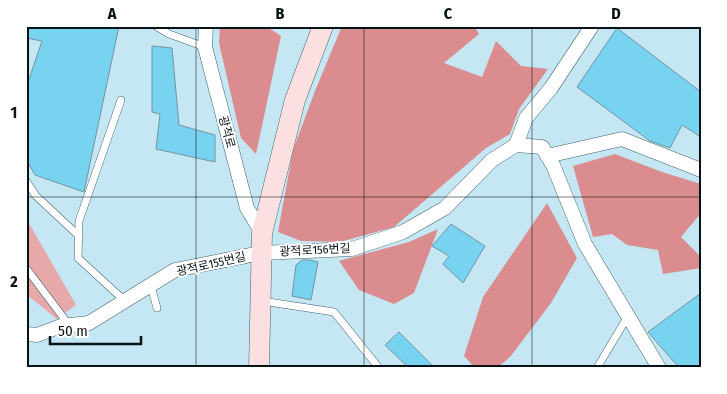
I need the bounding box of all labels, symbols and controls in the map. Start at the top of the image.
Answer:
text: A [107,4,117,23]
text: B [276,4,285,23]
text: C [444,4,453,23]
text: D [611,4,621,23]
text: 1 [11,103,17,122]
street label: 광적로 [216,114,238,150]
street label: 광적로156번길 [279,241,351,259]
street label: 광적로155번길 [175,249,247,279]
text: 2 [9,272,18,291]
scale bar [50,314,141,346]
text: 50 m [58,322,88,340]

